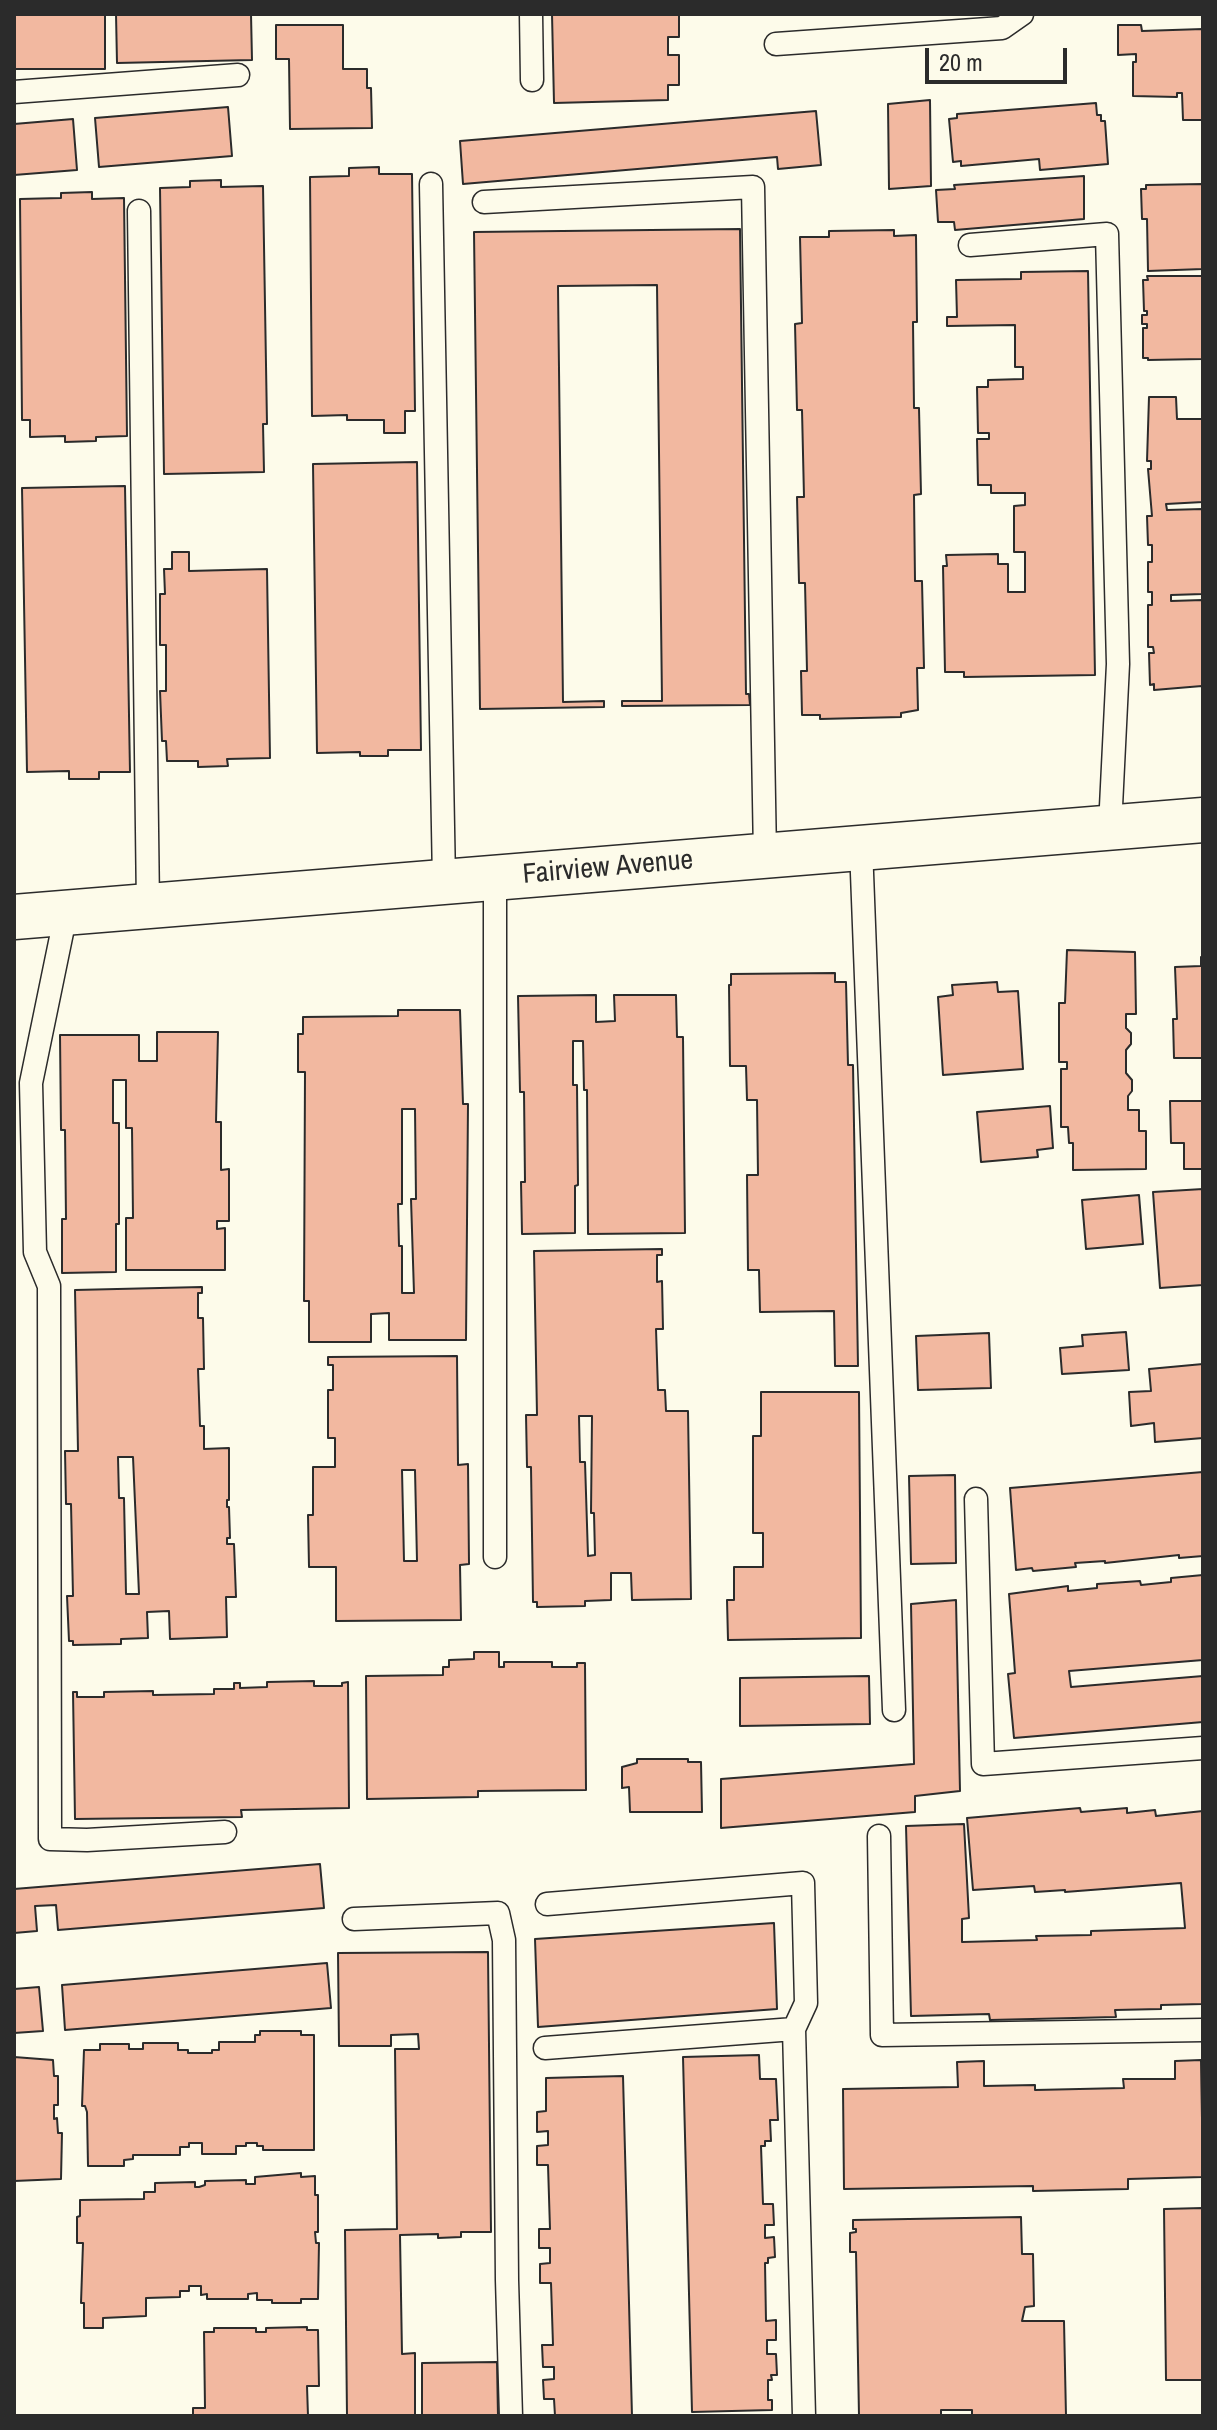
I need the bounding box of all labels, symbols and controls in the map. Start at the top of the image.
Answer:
scale bar [929,32,1071,82]
text: 20 m [939,46,983,78]
street label: Fairview Avenue [521,844,695,892]

